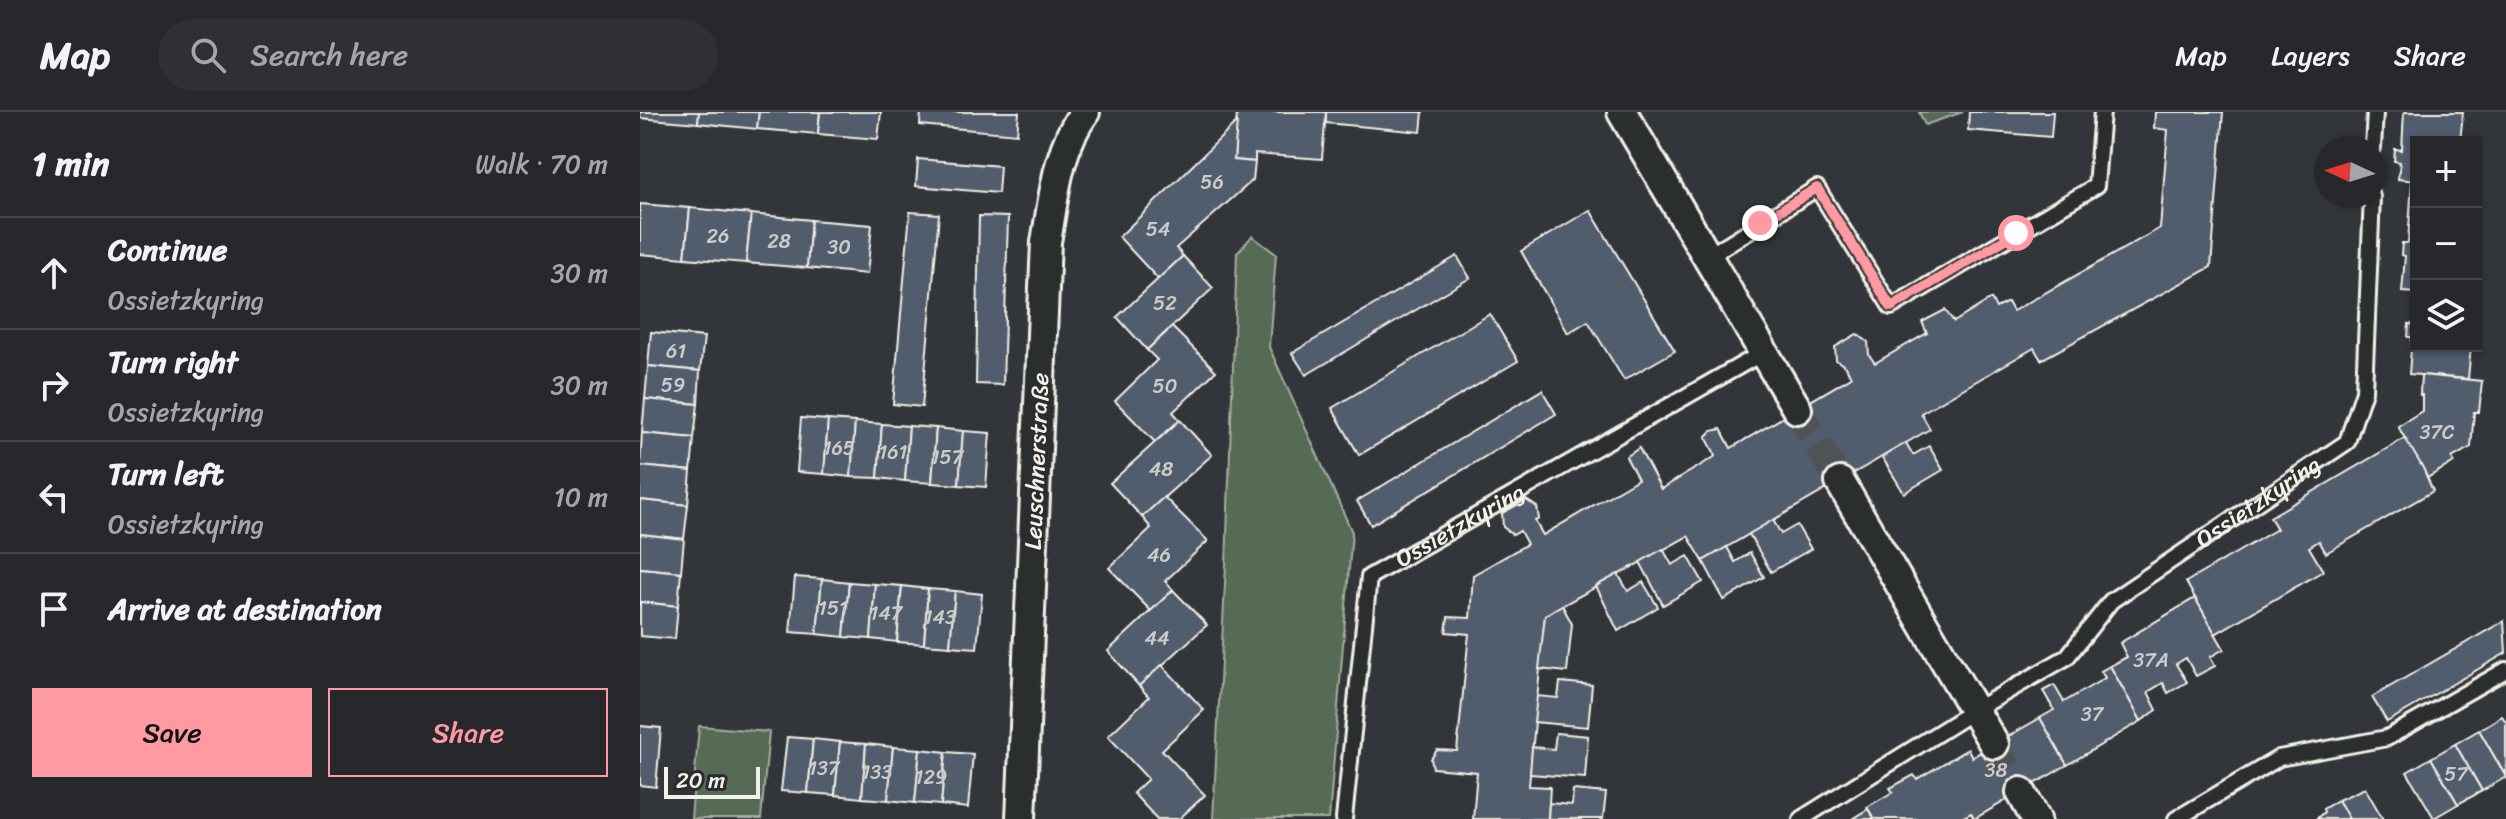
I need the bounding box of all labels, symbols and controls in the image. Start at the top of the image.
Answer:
search box [158,19,718,91]
text: Map [40,22,110,89]
text: Search here [250,28,408,82]
text: Map [2175,31,2227,80]
text: Layers [2271,31,2350,80]
text: Share [2394,31,2466,80]
icon: search [186,33,230,77]
text: 1 min [32,134,109,194]
north arrow [2314,136,2386,208]
map controls [2410,136,2482,352]
button: + [2410,136,2482,208]
text: Walk · 70 m [475,141,608,187]
house number: 56 [1200,165,1224,200]
route end [1742,205,1778,241]
button: − [2410,208,2482,280]
house number: 54 [1146,212,1170,247]
route start [1998,215,2034,251]
house number: 26 [707,219,729,254]
text: Continue [108,223,227,277]
house number: 28 [767,224,791,259]
house number: 30 [827,230,851,265]
text: 30 m [551,250,608,296]
icon: ahead [32,251,76,295]
text: Ossietzkyring [108,277,264,323]
button: layers [2410,280,2482,352]
house number: 52 [1153,286,1177,321]
house number: 61 [666,334,686,369]
text: Turn right [108,335,238,389]
text: 30 m [551,362,608,408]
icon: right [32,363,76,407]
house number: 59 [661,368,685,403]
house number: 50 [1153,369,1177,404]
street label: Leuschnerstraße [1012,372,1061,551]
text: Ossietzkyring [108,389,264,435]
house number: 37C [2420,415,2455,450]
house number: 165 [823,431,855,466]
house number: 161 [879,435,907,470]
house number: 157 [931,440,965,475]
street label: Ossietzkyring [2186,444,2330,560]
text: Turn left [108,447,224,501]
house number: 48 [1149,452,1173,487]
street label: Ossietzkyring [1387,471,1533,579]
text: 10 m [554,474,608,520]
icon: left [32,475,76,519]
text: Ossietzkyring [108,501,264,547]
house number: 46 [1147,538,1171,573]
text: Arrive at destination [108,582,382,636]
icon: arrive [32,587,76,631]
house number: 151 [818,591,848,626]
house number: 147 [870,596,904,631]
house number: 143 [924,600,956,635]
house number: 44 [1145,621,1170,656]
house number: 37A [2133,643,2169,678]
button: Save [32,688,312,777]
button: Share [328,688,608,777]
house number: 37 [2081,697,2105,732]
house number: 137 [809,751,841,786]
house number: 38 [1984,753,2008,788]
house number: 133 [862,755,892,790]
house number: 57 [2444,757,2469,792]
house number: 129 [915,760,947,795]
text: 20 m [676,761,725,800]
scale bar [664,763,760,799]

